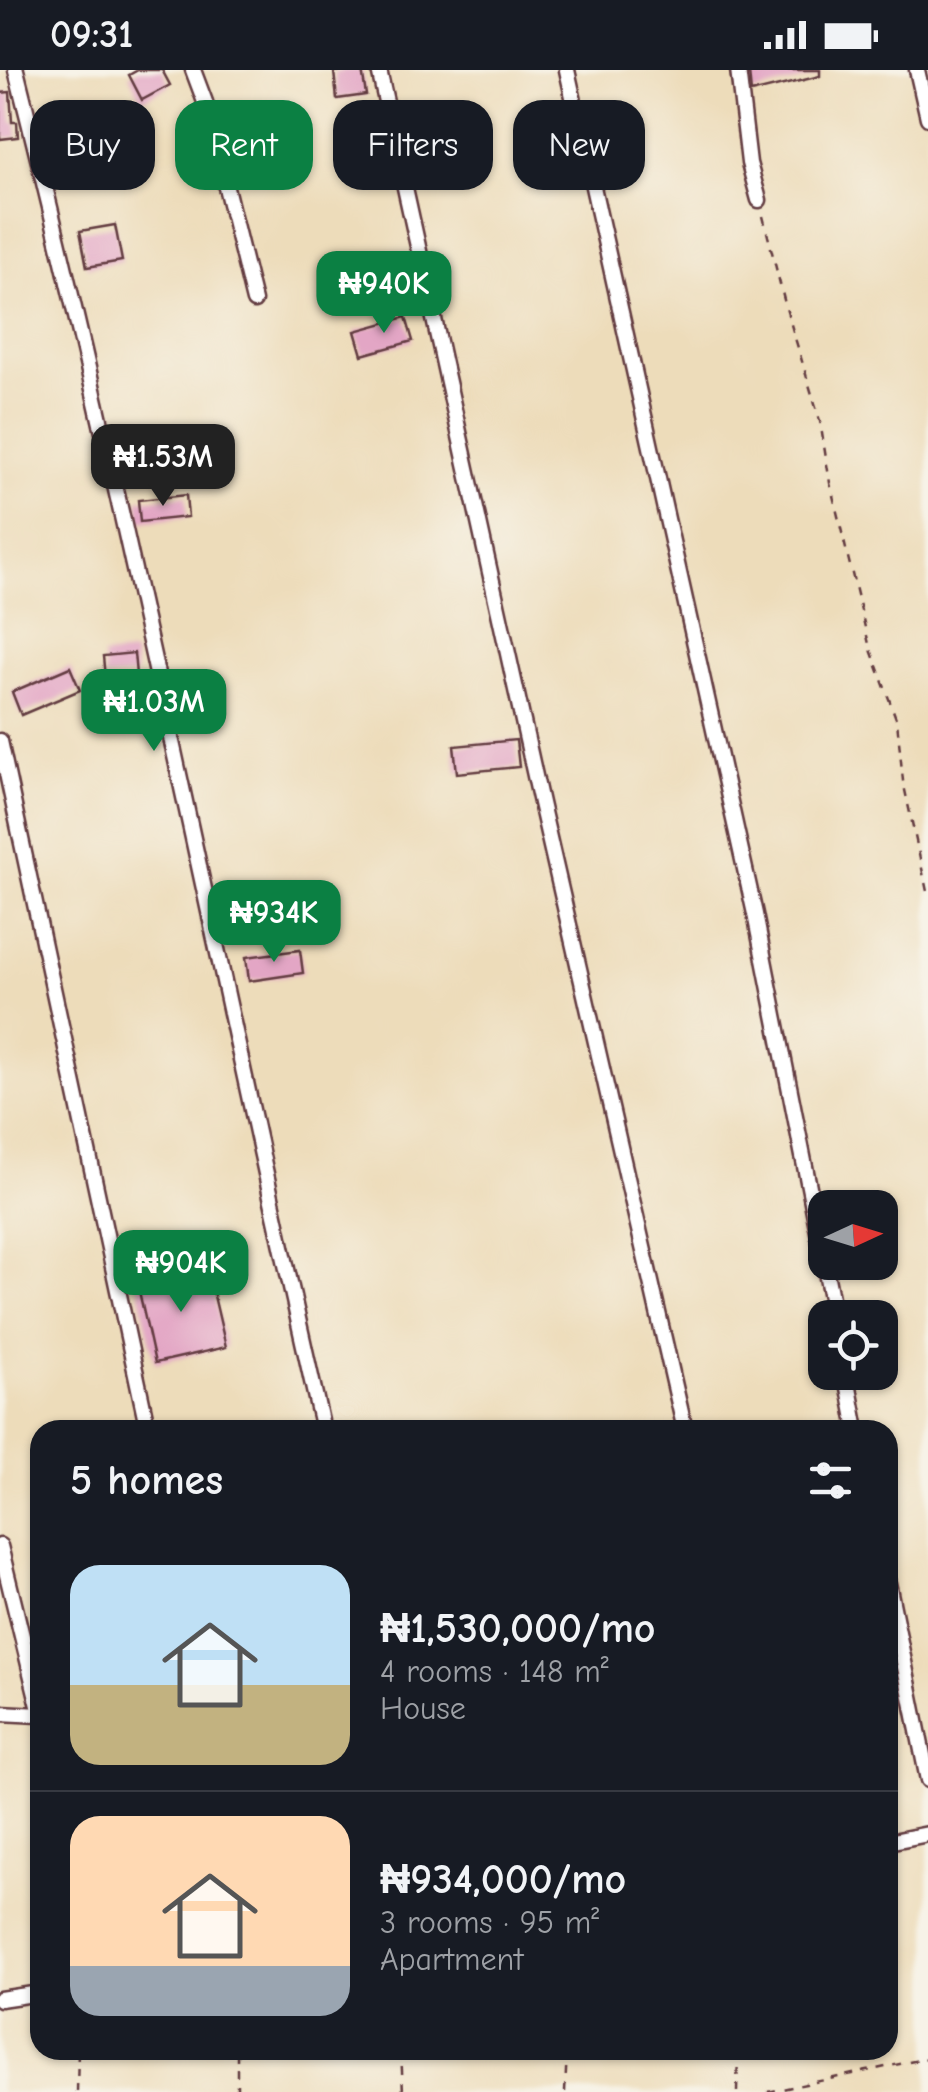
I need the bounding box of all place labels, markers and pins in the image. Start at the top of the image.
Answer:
pin: ₦940K [314,251,454,336]
pin: ₦1.53M [82,424,244,509]
pin: ₦1.03M [73,669,235,754]
pin: ₦934K [204,880,344,965]
pin: ₦904K [111,1230,251,1315]

